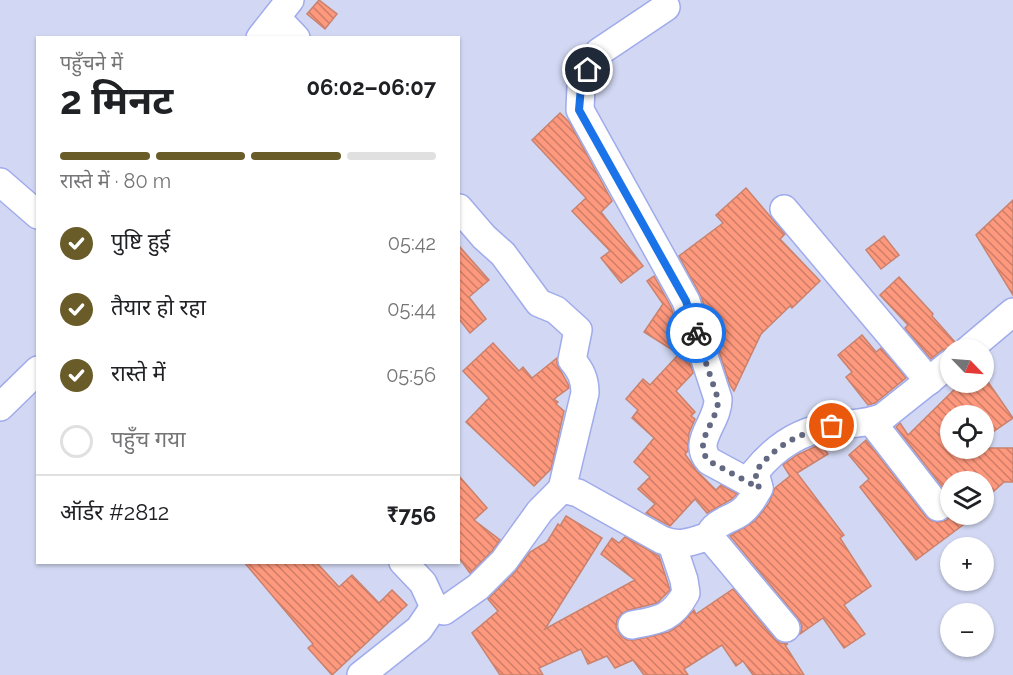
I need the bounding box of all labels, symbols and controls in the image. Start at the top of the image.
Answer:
pin [562,44,613,95]
text: पहुँचने में [60,51,123,75]
icon: home [571,53,604,86]
text: 06:02–06:07 [306,74,436,100]
text: 2 मिनट [60,77,173,123]
text: रास्ते में · 80 m [60,169,171,193]
icon: check [60,227,93,260]
text: पुष्टि हुई [111,228,170,254]
text: 05:42 [388,231,436,255]
icon: check [60,293,93,326]
text: तैयार हो रहा [111,294,206,320]
text: 05:44 [387,297,436,321]
courier [666,303,726,363]
icon: bike [680,317,713,350]
north arrow [940,339,994,393]
map controls [940,339,994,657]
icon: check [60,359,93,392]
text: रास्ते में [111,360,166,386]
text: 05:56 [386,363,436,387]
pin [806,400,857,451]
button: locate [940,405,994,459]
icon: bag [815,409,848,442]
text: पहुँच गया [111,426,186,452]
button: layers [940,471,994,525]
text: ऑर्डर #2812 [60,499,169,525]
text: ₹756 [387,501,436,527]
button: + [940,537,994,591]
button: − [940,603,994,657]

